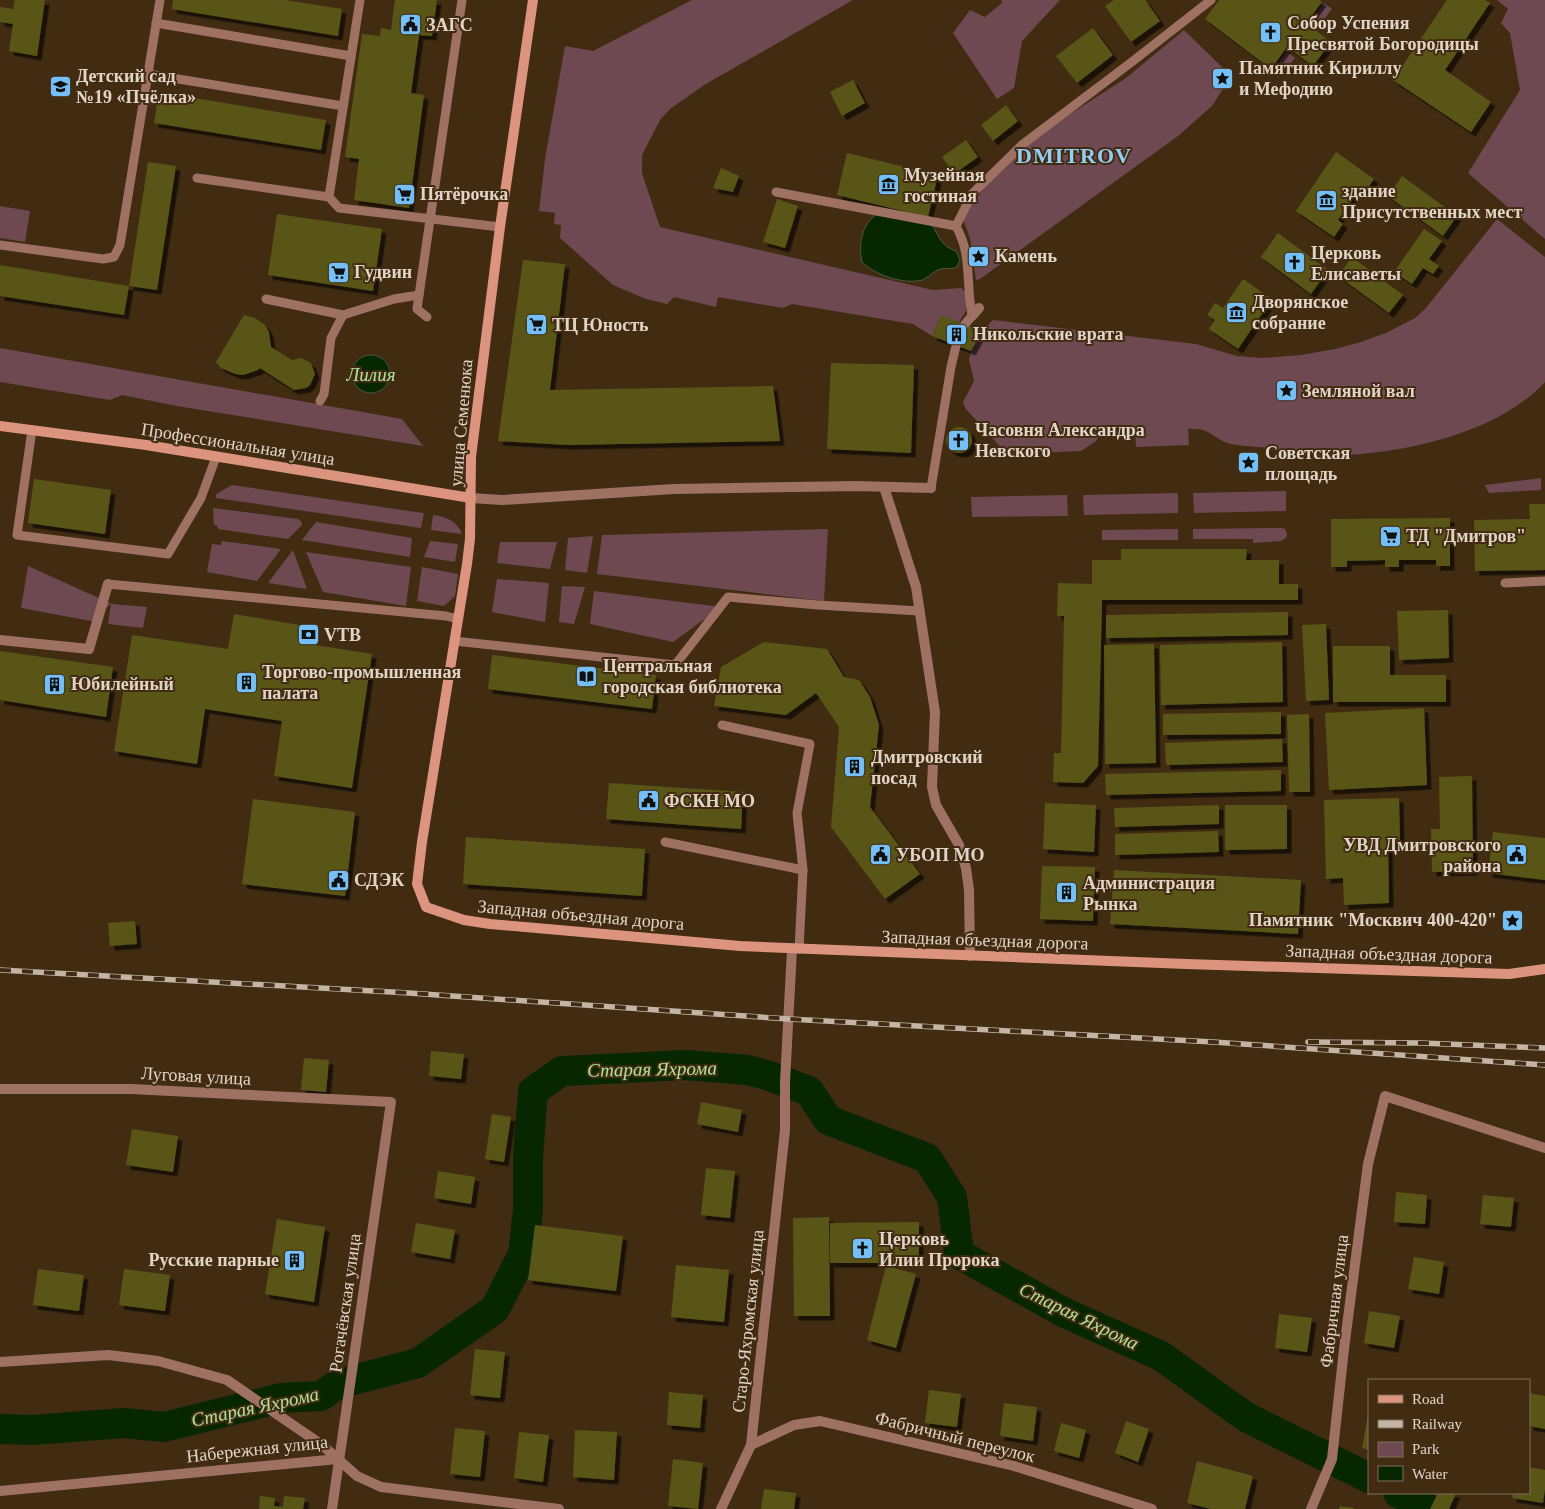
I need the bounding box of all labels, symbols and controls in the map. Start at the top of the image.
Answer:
public building icon: ЗАГС [398,13,422,37]
place label: Собор Успения Пресвятой Богородицы [1287,13,1479,54]
place label: ЗАГС [426,15,473,35]
church icon: Собор Успения Пресвятой Богородицы [1259,21,1283,45]
place label: Памятник Кириллу и Мефодию [1239,58,1401,99]
place label: Детский сад №19 «Пчёлка» [76,66,196,107]
place icon: Памятник Кириллу и Мефодию [1211,66,1235,90]
school or university icon: Детский сад №19 «Пчёлка» [48,74,72,98]
district label: DMITROV [1016,143,1132,168]
place label: Музейная гостиная [904,165,985,206]
museum icon: Музейная гостиная [876,173,900,197]
place label: здание Присутственных мест [1342,181,1522,222]
supermarket icon: Пятёрочка [392,182,416,206]
place label: Пятёрочка [420,184,508,204]
museum icon: здание Присутственных мест [1314,189,1338,213]
place label: Церковь Елиcаветы [1311,243,1401,284]
place icon: Камень [967,244,991,268]
place label: Камень [995,246,1057,266]
church icon: Церковь Елиcаветы [1283,251,1307,275]
supermarket icon: Гудвин [326,260,350,284]
place label: Гудвин [354,262,412,282]
place label: Дворянское собрание [1252,292,1348,333]
museum icon: Дворянское собрание [1224,300,1248,324]
supermarket icon: ТЦ Юность [524,313,548,337]
place label: ТЦ Юность [552,315,649,335]
building icon: Никольские врата [945,322,969,346]
place label: Никольские врата [973,324,1123,344]
street label: улица Семенюка [445,358,477,488]
water label: Лилия [346,364,395,385]
place icon: Земляной вал [1274,379,1298,403]
place label: Земляной вал [1302,381,1415,401]
street label: Профессиональная улица [140,419,336,469]
place label: Часовня Александра Невского [975,420,1145,461]
church icon: Часовня Александра Невского [947,428,971,452]
place label: Советская площадь [1265,443,1350,484]
place icon: Советская площадь [1237,451,1261,475]
supermarket icon: ТД "Дмитров" [1378,524,1402,548]
place label: ТД "Дмитров" [1406,526,1526,546]
bank icon: VTB [296,623,320,647]
place label: VTB [324,625,361,645]
place label: Центральная городская библиотека [603,656,782,697]
place label: Торгово-промышленная палата [262,662,461,703]
library icon: Центральная городская библиотека [575,664,599,688]
building icon: Торгово-промышленная палата [234,670,258,694]
building icon: Юбилейный [43,672,67,696]
place label: Юбилейный [71,674,174,694]
place label: Дмитровский посад [871,747,983,788]
building icon: Дмитровский посад [843,755,867,779]
public building icon: ФСКН МО [636,789,660,813]
place label: ФСКН МО [664,791,755,811]
place label: УВД Дмитровского района [1343,835,1501,876]
public building icon: УБОП МО [868,843,892,867]
public building icon: УВД Дмитровского района [1505,843,1529,867]
place label: УБОП МО [896,845,984,865]
public building icon: СДЭК [326,868,350,892]
place label: СДЭК [354,870,404,890]
place label: Администрация Рынка [1083,873,1215,914]
building icon: Администрация Рынка [1055,881,1079,905]
street label: Западная объездная дорога [477,896,685,934]
place icon: Памятник "Москвич 400-420" [1501,908,1525,932]
place label: Памятник "Москвич 400-420" [1249,910,1497,930]
street label: Западная объездная дорога [881,926,1089,954]
street label: Западная объездная дорога [1285,940,1493,968]
water label: Старая Яхрома [587,1057,717,1081]
street label: Луговая улица [140,1063,252,1089]
street label: Старо-Яхромская улица [728,1229,768,1413]
place label: Церковь Илии Пророка [879,1229,999,1270]
street label: Рогачёвская улица [325,1232,365,1374]
street label: Фабричная улица [1316,1233,1352,1369]
church icon: Церковь Илии Пророка [851,1237,875,1261]
building icon: Русские парные [283,1248,307,1272]
place label: Русские парные [149,1250,279,1270]
water label: Старая Яхрома [1016,1278,1142,1354]
legend [1368,1379,1530,1494]
water label: Старая Яхрома [189,1383,321,1431]
text: Road [1412,1391,1444,1407]
street label: Фабричный переулок [873,1407,1037,1467]
text: Railway [1412,1416,1462,1432]
street label: Набережная улица [185,1432,329,1466]
text: Park [1412,1441,1440,1457]
text: Water [1412,1466,1447,1482]

